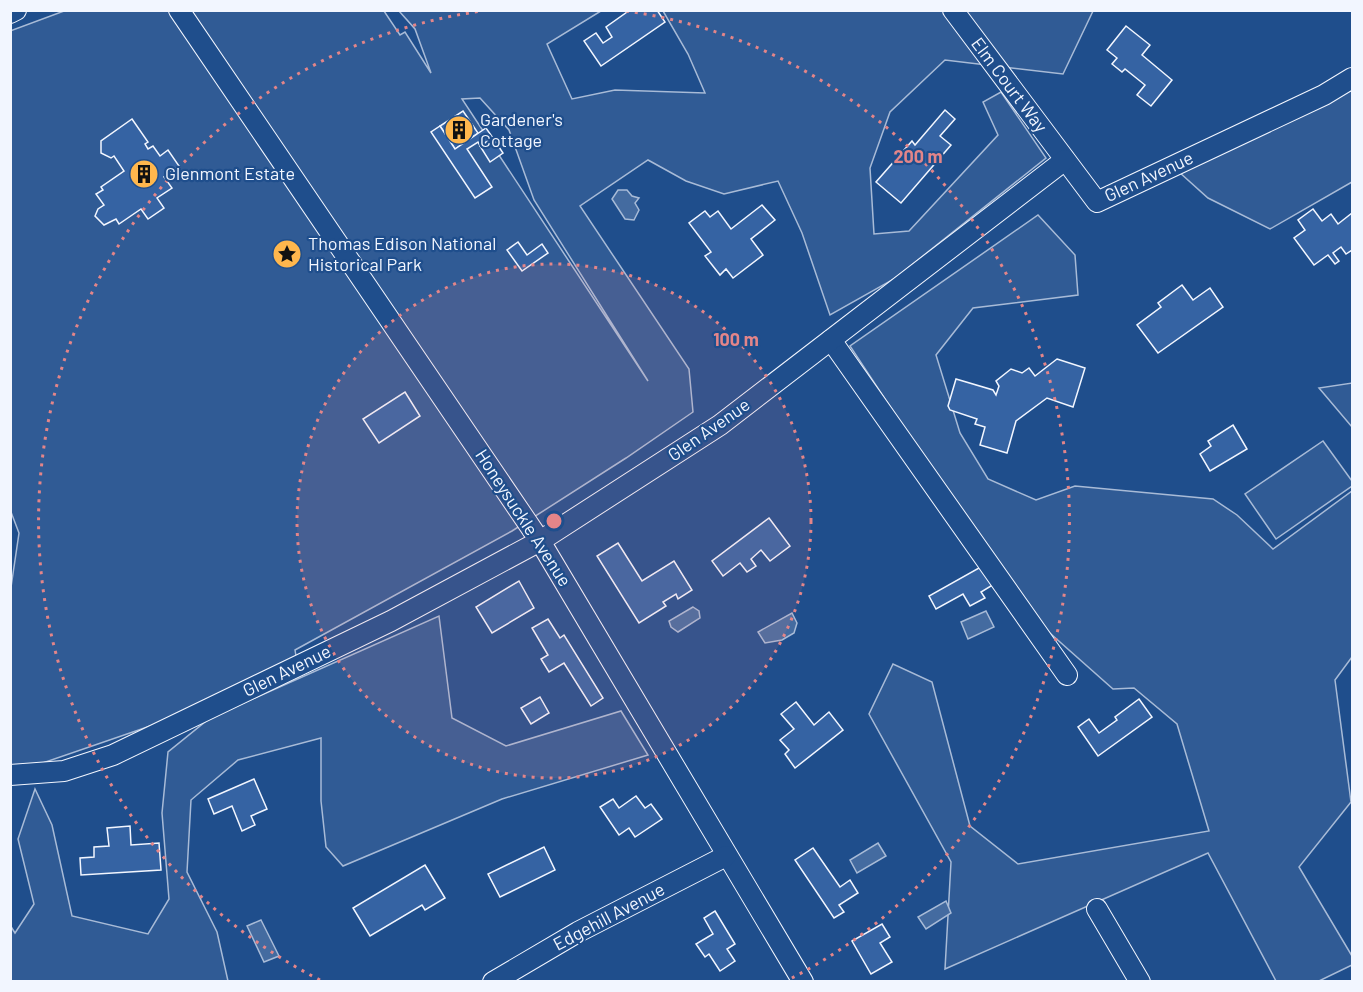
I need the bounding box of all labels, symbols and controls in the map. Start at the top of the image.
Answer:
street label: Elm Court Way [967,33,1053,136]
place label: Gardener's Cottage [480,108,563,151]
building icon: Gardener's Cottage [443,114,475,146]
text: 200 m [893,145,943,167]
street label: Glen Avenue [1101,146,1196,206]
building icon: Glenmont Estate [128,158,160,190]
place label: Glenmont Estate [165,162,295,184]
place label: Thomas Edison National Historical Park [308,232,496,275]
place icon: Thomas Edison National Historical Park [271,238,303,270]
text: 100 m [713,328,759,350]
street label: Glen Avenue [663,393,754,466]
street label: Honeysuckle Avenue [471,445,576,590]
centre of rings [544,511,564,531]
street label: Glen Avenue [239,639,334,701]
street label: Edgehill Avenue [549,877,668,955]

